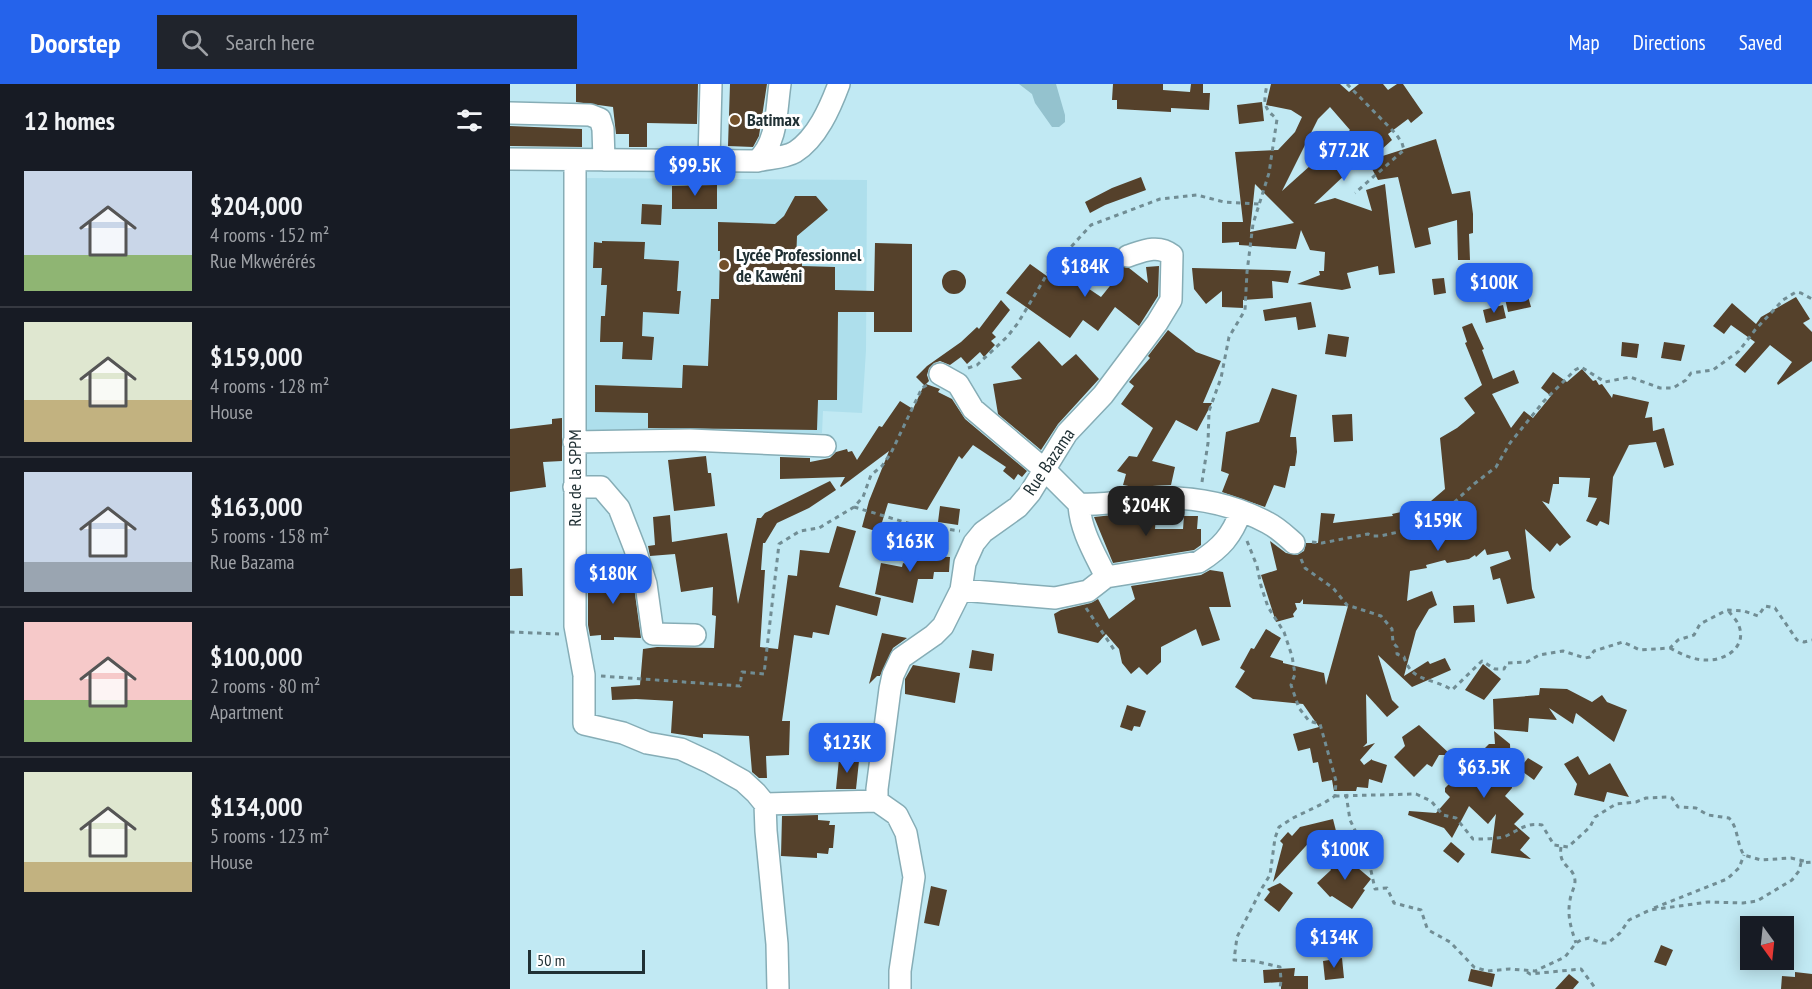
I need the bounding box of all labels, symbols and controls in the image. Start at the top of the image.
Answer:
search box [157,15,577,69]
text: Doorstep [30,24,121,61]
icon: search [178,26,211,59]
text: Search here [226,28,315,56]
text: Map [1569,29,1600,56]
text: Directions [1633,29,1706,56]
text: Saved [1739,29,1782,56]
text: 12 homes [24,104,115,137]
icon: filters [453,104,486,137]
place label: Batimax [747,108,800,131]
marker: Batimax [728,113,742,127]
pin: $77.2K [1295,131,1393,182]
text: $77.2K [1319,137,1369,163]
pin: $99.5K [646,146,744,197]
text: $99.5K [669,152,721,178]
text: $204,000 [210,189,303,222]
icon: home [72,195,144,267]
text: 4 rooms · 152 m² [210,222,329,248]
place label: Lycée Professionnel de Kawéni [736,243,862,287]
pin: $184K [1043,247,1127,298]
text: Rue Mkwérérés [210,248,315,274]
text: $184K [1061,253,1109,279]
marker: Lycée Professionnel de Kawéni [717,258,731,272]
pin: $100K [1452,263,1536,314]
text: $100K [1470,269,1518,295]
text: $159,000 [210,340,303,373]
icon: home [72,346,144,418]
text: 4 rooms · 128 m² [210,373,329,399]
text: House [210,399,253,425]
street label: Rue Bazama [1018,424,1079,500]
street label: Rue de la SPPM [563,429,586,527]
pin: $204K [1104,486,1188,537]
text: $163,000 [210,490,303,523]
text: $204K [1122,492,1170,518]
icon: home [72,496,144,568]
pin: $159K [1396,501,1480,552]
text: $159K [1414,507,1462,533]
pin: $163K [868,522,952,573]
text: 5 rooms · 158 m² [210,523,329,549]
text: $163K [886,528,934,554]
text: Rue Bazama [210,549,294,575]
pin: $180K [571,554,655,605]
text: $180K [589,560,637,586]
text: $100,000 [210,640,303,673]
icon: home [72,646,144,718]
text: 2 rooms · 80 m² [210,673,320,699]
text: Apartment [210,699,283,725]
pin: $123K [805,723,889,774]
text: $123K [823,729,871,755]
pin: $63.5K [1435,748,1533,799]
text: $63.5K [1458,754,1510,780]
text: $134,000 [210,790,303,823]
icon: home [72,796,144,868]
text: 5 rooms · 123 m² [210,823,329,849]
pin: $100K [1303,830,1387,881]
text: $100K [1321,836,1369,862]
text: House [210,849,253,875]
north arrow [1740,916,1794,970]
map controls [1740,916,1794,970]
pin: $134K [1292,918,1376,969]
text: $134K [1310,924,1358,950]
scale bar [528,947,645,974]
text: 50 m [537,950,565,970]

